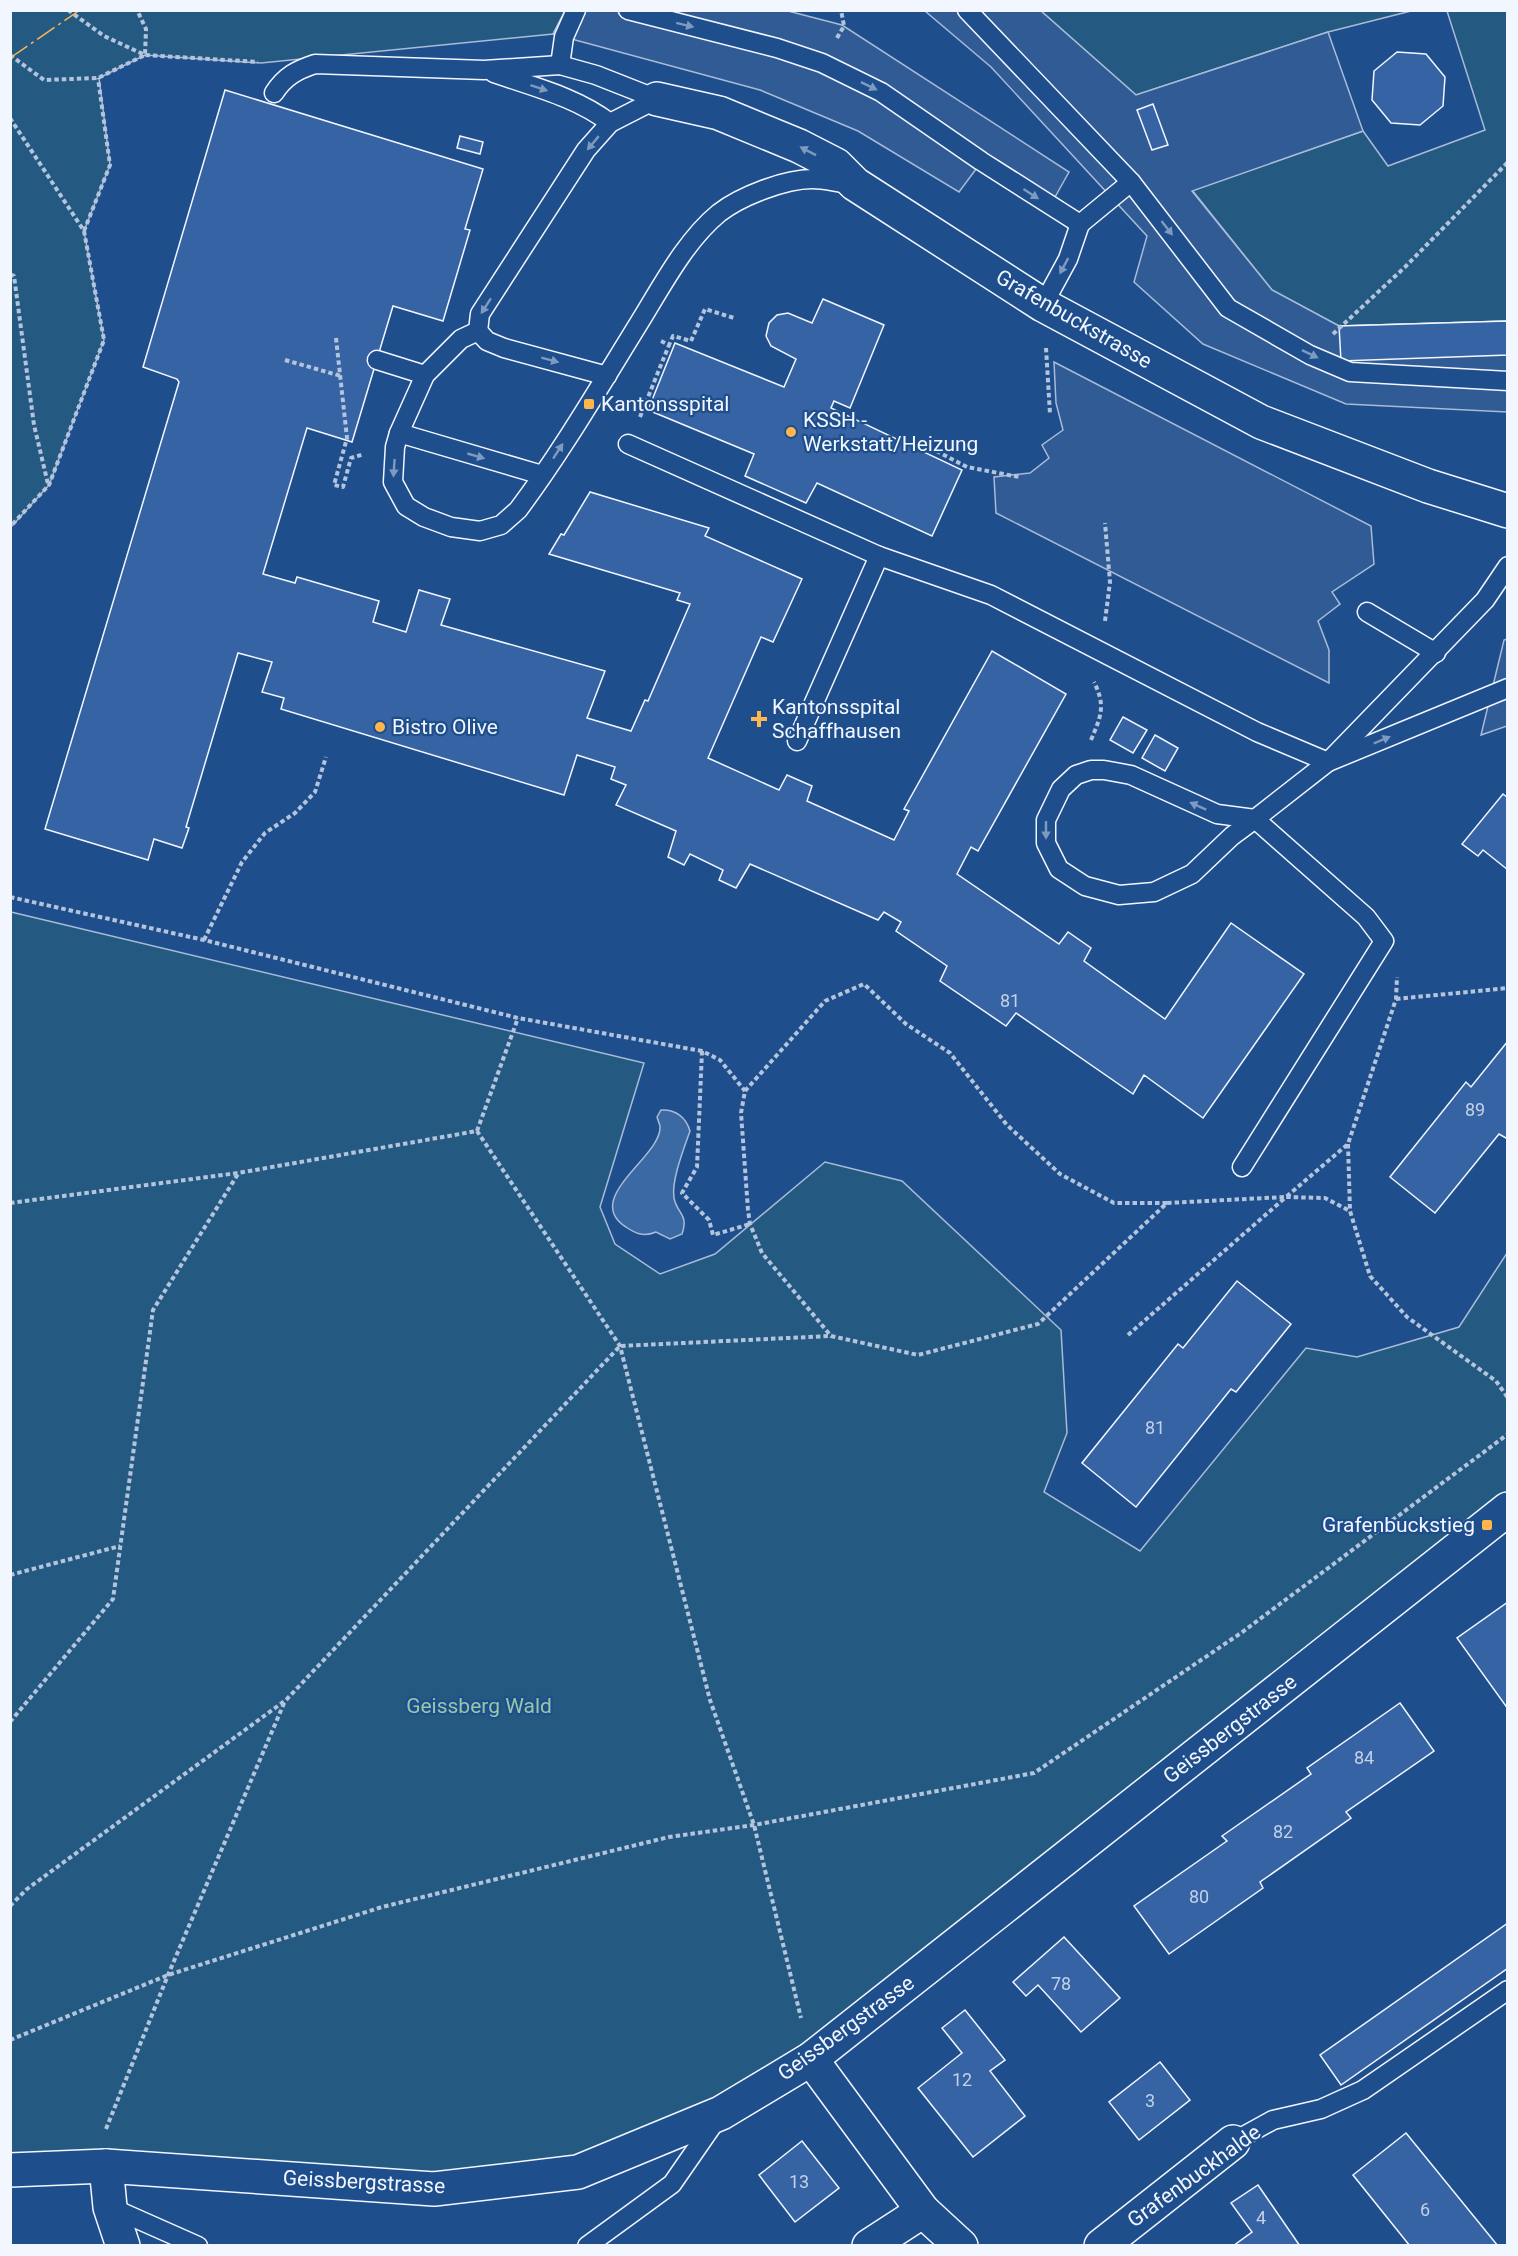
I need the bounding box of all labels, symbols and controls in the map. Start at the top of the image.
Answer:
one-way arrow [675,20,694,30]
one-way arrow [860,82,877,91]
one-way arrow [530,84,548,94]
one-way arrow [586,135,599,151]
one-way arrow [799,146,816,156]
one-way arrow [1023,188,1039,200]
one-way arrow [1160,220,1173,236]
one-way arrow [1059,257,1069,274]
street label: Grafenbuckstrasse [992,265,1156,373]
one-way arrow [481,298,492,314]
one-way arrow [1302,349,1319,359]
one-way arrow [541,356,559,366]
place label: Kantonsspital [601,392,729,416]
marker: Kantonsspital [582,397,596,411]
place label: KSSH - Werkstatt/Heizung [803,408,978,456]
marker: KSSH - Werkstatt/Heizung [784,425,798,439]
one-way arrow [552,443,563,459]
one-way arrow [467,452,485,461]
one-way arrow [389,458,399,477]
place label: Kantonsspital Schaffhausen [772,695,901,743]
marker: Kantonsspital Schaffhausen [750,710,768,728]
place label: Bistro Olive [392,715,498,739]
marker: Bistro Olive [373,720,387,734]
one-way arrow [1374,735,1392,745]
one-way arrow [1190,801,1207,810]
one-way arrow [1041,821,1051,840]
house number: 81 [1000,990,1020,1011]
house number: 89 [1465,1099,1485,1120]
house number: 81 [1145,1417,1165,1438]
place label: Grafenbuckstieg [1322,1513,1475,1537]
marker: Grafenbuckstieg [1480,1518,1494,1532]
street label: Geissbergstrasse [1159,1670,1301,1788]
park label: Geissberg Wald [406,1694,552,1718]
house number: 84 [1354,1747,1374,1768]
house number: 82 [1273,1821,1293,1842]
house number: 80 [1189,1886,1209,1907]
street label: Geissbergstrasse [773,1971,919,2085]
house number: 78 [1051,1973,1071,1994]
house number: 12 [952,2069,972,2090]
house number: 3 [1145,2090,1155,2111]
street label: Grafenbuckhalde [1123,2120,1265,2232]
street label: Geissbergstrasse [282,2166,446,2198]
house number: 13 [789,2171,809,2192]
house number: 6 [1420,2199,1430,2220]
house number: 4 [1256,2207,1266,2228]

